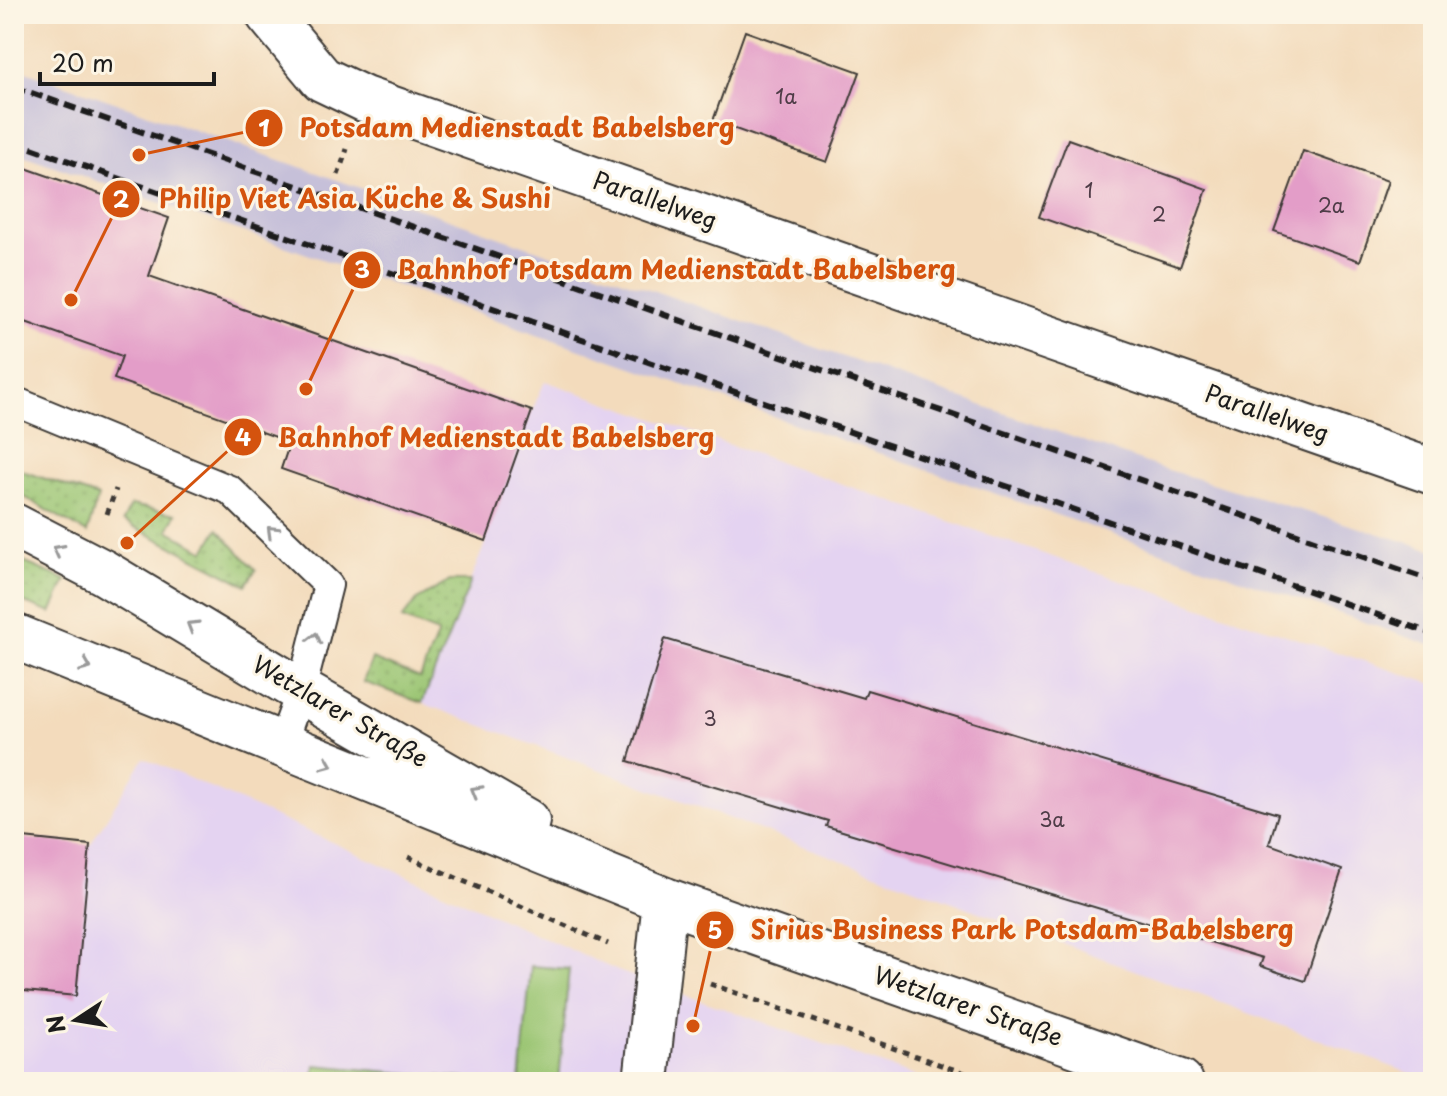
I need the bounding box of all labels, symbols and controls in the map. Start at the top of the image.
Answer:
scale bar [40,36,214,86]
text: 20 m [52,44,114,80]
house number: 1a [775,81,797,111]
callout: Potsdam Medienstadt Babelsberg [244,103,751,153]
text: Potsdam Medienstadt Babelsberg [299,107,735,146]
text: 1 [258,109,270,145]
street label: Parallelweg [589,161,723,237]
callout: Philip Viet Asia Küche & Sushi [101,174,569,224]
house number: 1 [1085,175,1093,205]
text: Philip Viet Asia Küche & Sushi [159,178,551,217]
text: 2 [113,180,130,216]
house number: 2a [1318,190,1345,220]
house number: 2 [1152,199,1166,229]
callout: Bahnhof Potsdam Medienstadt Babelsberg [342,245,971,295]
text: Bahnhof Potsdam Medienstadt Babelsberg [396,249,956,288]
text: 3 [354,250,370,286]
street label: Parallelweg [1201,374,1335,450]
callout: Bahnhof Medienstadt Babelsberg [223,412,729,462]
text: Bahnhof Medienstadt Babelsberg [278,417,714,456]
text: 4 [235,418,251,454]
one-way arrow [267,526,281,540]
one-way arrow [52,544,67,559]
one-way arrow [186,620,201,635]
one-way arrow [305,632,322,645]
street label: Wetzlarer Straße [246,645,436,775]
one-way arrow [78,656,92,672]
house number: 3 [703,703,717,733]
one-way arrow [319,754,333,771]
one-way arrow [470,785,485,801]
house number: 3a [1039,804,1065,834]
callout: Sirius Business Park Potsdam-Babelsberg [695,905,1309,955]
text: Sirius Business Park Potsdam-Babelsberg [750,909,1294,948]
text: 5 [707,911,723,947]
street label: Wetzlarer Straße [869,956,1068,1054]
north arrow [36,980,116,1060]
text: N [37,1013,73,1036]

